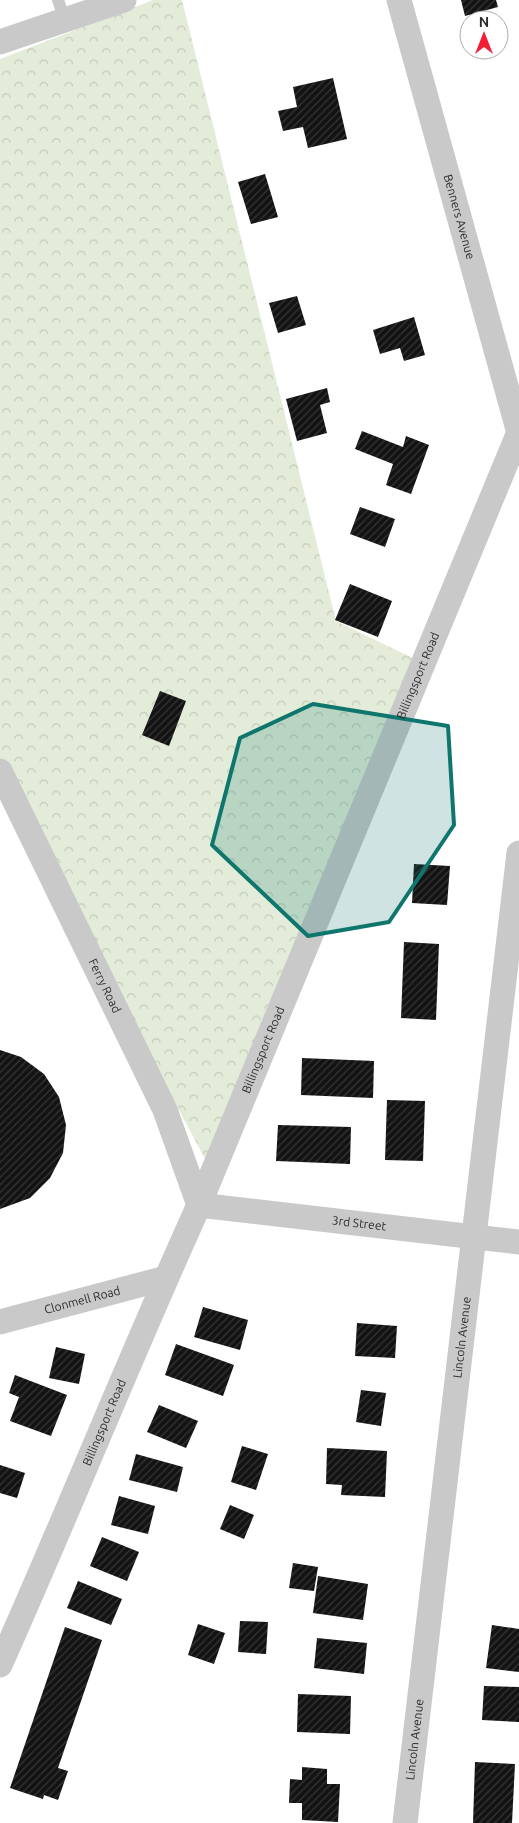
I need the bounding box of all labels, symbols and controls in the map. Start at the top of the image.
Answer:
north arrow [459,10,509,60]
text: N [479,14,489,30]
street label: Benners Avenue [442,173,478,261]
street label: Billingsport Road [394,630,441,721]
street label: Ferry Road [86,957,124,1015]
street label: Billingsport Road [239,1005,286,1095]
street label: 3rd Street [331,1213,387,1233]
street label: Clonmell Road [43,1283,121,1316]
street label: Lincoln Avenue [450,1296,473,1379]
street label: Billingsport Road [80,1377,128,1467]
street label: Lincoln Avenue [403,1698,426,1781]

